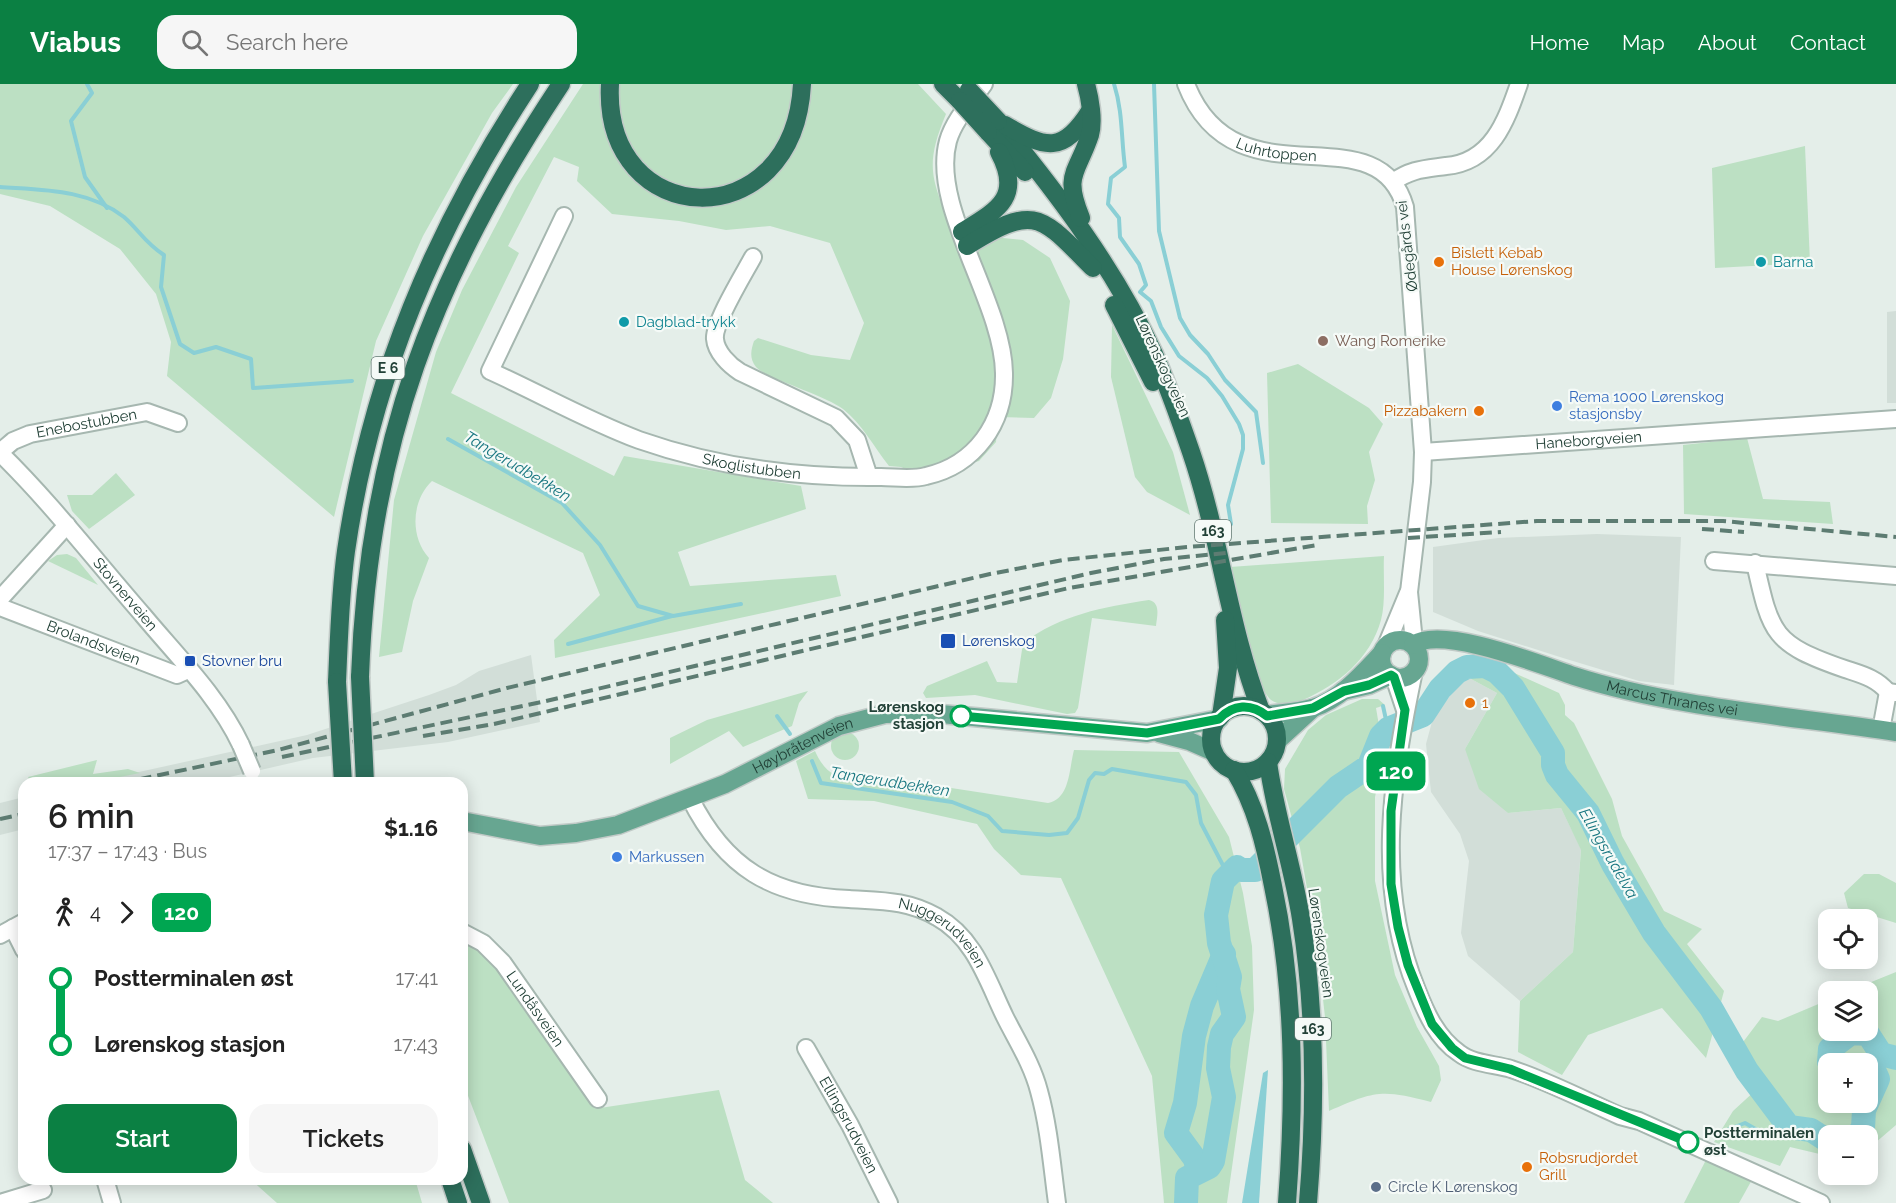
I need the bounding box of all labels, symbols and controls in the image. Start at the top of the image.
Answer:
search box [157,15,577,69]
text: Viabus [30,26,121,59]
icon: search [178,26,211,59]
text: Search here [226,29,348,55]
text: Home [1530,30,1589,55]
text: Map [1622,30,1665,55]
text: About [1698,30,1757,55]
text: Contact [1790,30,1866,55]
street label: Luhrtoppen [1233,134,1317,165]
street label: Ødegårds vei [1392,199,1422,293]
place label: Bislett Kebab House Lørenskog [1451,244,1573,279]
place label: Barna [1773,253,1813,271]
marker: Bislett Kebab House Lørenskog [1432,255,1446,269]
marker: Barna [1754,255,1768,269]
street label: Lørenskogveien [1132,312,1194,420]
place label: Dagblad-trykk [636,313,736,331]
marker: Dagblad-trykk [617,315,631,329]
place label: Wang Romerike [1335,332,1446,350]
marker: Wang Romerike [1316,334,1330,348]
road number: E 6 [372,357,404,379]
place label: Rema 1000 Lørenskog stasjonsby [1569,388,1724,423]
marker: Rema 1000 Lørenskog stasjonsby [1550,399,1564,413]
place label: Pizzabakern [1384,402,1467,420]
marker: Pizzabakern [1472,404,1486,418]
street label: Enebostubben [35,405,138,442]
water label: Tangerudbekken [461,427,575,506]
street label: Haneborgveien [1535,428,1642,453]
street label: Skoglistubben [701,450,802,483]
road number: 163 [1195,520,1231,542]
street label: Stovnerveien [89,554,161,635]
street label: Brolandsveien [44,617,143,669]
marker: Lørenskog [939,632,957,650]
place label: Lørenskog [962,632,1035,650]
place label: Stovner bru [202,652,282,670]
marker: Stovner bru [183,654,197,668]
street label: Marcus Thranes vei [1604,677,1739,720]
place label: 1 [1482,694,1489,712]
marker: 1 [1463,696,1477,710]
place label: Lørenskog stasjon [868,698,944,733]
marker: Lørenskog stasjon [950,705,972,727]
street label: Høybråtenveien [750,714,855,777]
line badge: 120 [1362,752,1430,790]
text: 120 [1378,759,1414,784]
water label: Tangerudbekken [829,763,951,800]
text: 6 min [48,797,134,836]
water label: Ellingsrudelva [1575,805,1642,902]
text: $1.16 [384,815,438,841]
text: 17:37 – 17:43 · Bus [48,839,207,863]
place label: Markussen [629,848,704,866]
marker: Markussen [610,850,624,864]
street label: Lørenskogveien [1304,887,1338,999]
street label: Nuggerudveien [897,894,990,971]
icon: walk [48,896,81,929]
icon: forward [110,896,143,929]
text: 4 [90,900,101,924]
text: 120 [164,900,199,925]
map controls [1818,909,1878,1185]
button: locate [1818,909,1878,969]
text: Postterminalen øst [94,965,293,991]
text: 17:41 [396,966,438,990]
street label: Lundåsveien [502,968,568,1050]
button: layers [1818,981,1878,1041]
road number: 163 [1295,1018,1331,1040]
text: Lørenskog stasjon [94,1031,285,1057]
text: 17:43 [393,1032,438,1056]
button: + [1818,1053,1878,1113]
street label: Ellingsrudveien [815,1074,882,1176]
button: Start [48,1104,237,1173]
button: Tickets [249,1104,438,1173]
place label: Postterminalen øst [1704,1124,1814,1159]
button: − [1818,1125,1878,1185]
marker: Postterminalen øst [1677,1131,1699,1153]
place label: Robsrudjordet Grill [1539,1149,1638,1184]
marker: Robsrudjordet Grill [1520,1160,1534,1174]
place label: Circle K Lørenskog [1388,1178,1518,1196]
marker: Circle K Lørenskog [1369,1180,1383,1194]

